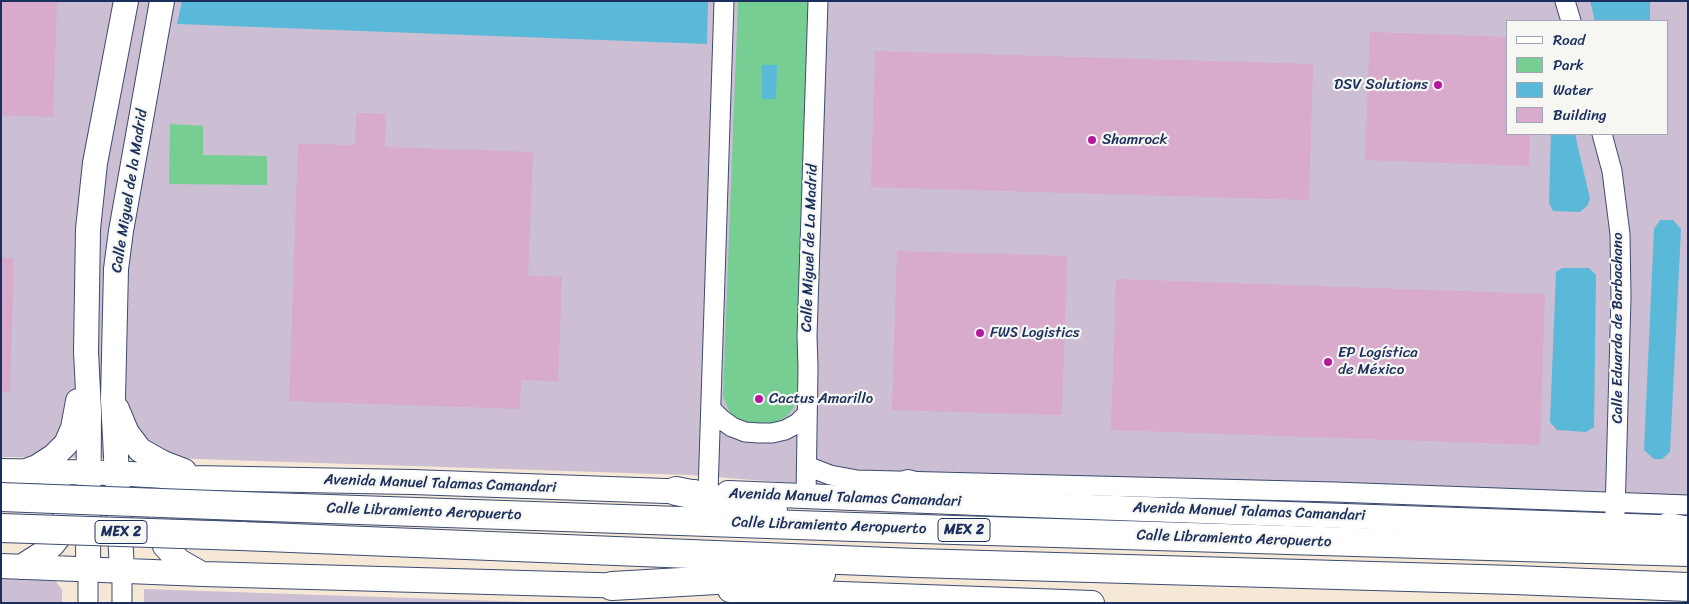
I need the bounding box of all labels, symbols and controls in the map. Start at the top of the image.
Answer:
legend [1506,20,1669,135]
text: Road [1553,27,1585,53]
text: Park [1553,52,1584,78]
place label: DSV Solutions [1334,76,1428,94]
text: Water [1553,77,1593,103]
marker: DSV Solutions [1432,79,1444,91]
text: Building [1553,102,1607,128]
street label: Calle Miguel de la Madrid [108,108,152,274]
place label: Shamrock [1102,131,1168,149]
marker: Shamrock [1086,134,1098,146]
street label: Calle Miguel de La Madrid [798,164,822,332]
street label: Calle Eduarda de Barbachano [1609,232,1627,424]
place label: FWS Logistics [990,324,1080,342]
marker: FWS Logistics [974,327,986,339]
place label: EP Logística de México [1338,344,1418,379]
marker: EP Logística de México [1322,356,1334,368]
place label: Cactus Amarillo [769,390,873,408]
marker: Cactus Amarillo [753,393,765,405]
street label: Avenida Manuel Talamas Camandari [323,471,557,497]
street label: Avenida Manuel Talamas Camandari [728,485,962,511]
street label: Avenida Manuel Talamas Camandari [1132,499,1366,525]
street label: Calle Libramiento Aeropuerto [326,500,522,524]
street label: Calle Libramiento Aeropuerto [731,514,927,538]
road number: MEX 2 [938,518,990,542]
road number: MEX 2 [95,520,147,544]
street label: Calle Libramiento Aeropuerto [1136,527,1332,551]

